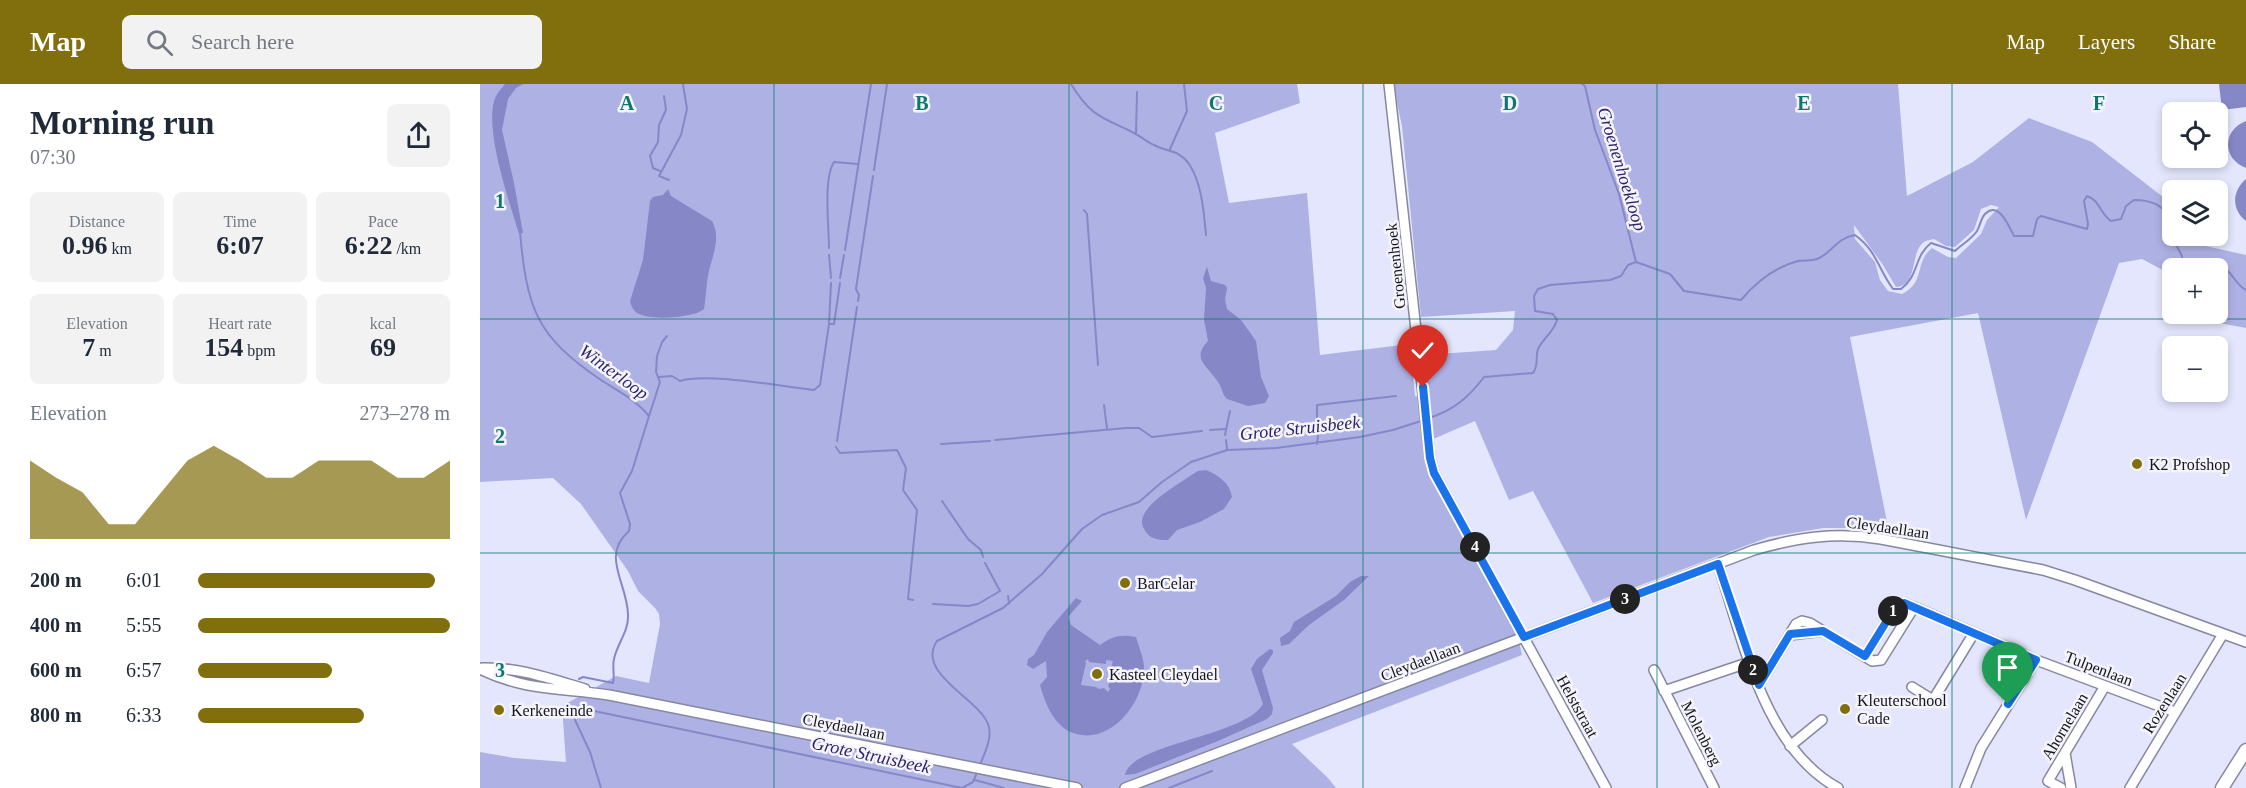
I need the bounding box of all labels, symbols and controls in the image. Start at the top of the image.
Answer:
search box [122,15,542,69]
text: Map [30,26,86,57]
icon: search [143,26,176,59]
text: Search here [191,29,294,54]
text: Map [2007,30,2045,54]
text: Layers [2078,30,2135,54]
text: Share [2168,30,2216,54]
text: A [620,92,635,114]
text: B [915,92,929,114]
text: C [1209,92,1223,114]
text: D [1503,92,1517,114]
text: E [1797,92,1811,114]
text: F [2093,92,2105,114]
map controls [2162,102,2228,402]
button: locate [2162,102,2228,168]
button: share [387,104,450,167]
text: Morning run [30,105,214,141]
water label: Groenenhoekloop [1594,105,1650,233]
text: 07:30 [30,146,76,168]
button: layers [2162,180,2228,246]
text: 1 [495,190,505,212]
text: Distance [69,213,125,230]
text: Time [223,213,257,230]
text: Pace [368,213,398,230]
street label: Groenenhoek [1383,222,1408,310]
text: 0.96 [62,231,108,260]
text: 6:07 [216,231,264,260]
text: 6:22 [345,231,392,260]
text: km [108,240,132,257]
text: /km [392,240,421,257]
button: + [2162,258,2228,324]
text: Elevation [66,315,128,332]
text: Heart rate [208,315,272,332]
text: kcal [370,315,396,332]
pin [1397,325,1448,387]
text: 7 [82,333,95,362]
text: 154 [204,333,243,362]
text: 69 [370,333,396,362]
icon: check [1406,334,1439,367]
button: − [2162,336,2228,402]
water label: Winterloop [576,340,652,404]
text: m [95,342,112,359]
text: bpm [243,342,276,359]
text: Elevation [30,402,107,424]
text: 273–278 m [359,402,450,424]
water label: Grote Struisbeek [1239,412,1362,444]
text: 2 [495,425,505,447]
place label: K2 Profshop [2149,456,2230,474]
marker: K2 Profshop [2130,457,2144,471]
street label: Cleydaellaan [1845,513,1930,543]
pin: 4 [1460,532,1490,562]
text: 4 [1471,538,1479,555]
text: 200 m [30,569,82,591]
text: 6:01 [126,569,162,591]
place label: BarCelar [1137,575,1195,592]
marker: BarCelar [1118,576,1132,590]
pin: 3 [1610,584,1640,614]
text: 3 [1621,590,1629,607]
pin: 1 [1878,596,1908,626]
text: 1 [1889,602,1897,619]
text: 400 m [30,614,82,636]
text: 5:55 [126,614,162,636]
street label: Cleydaellaan [1378,639,1463,685]
pin [1982,642,2033,704]
street label: Tulpenlaan [2062,648,2135,690]
icon: arrive [1991,651,2024,684]
pin: 2 [1738,655,1768,685]
text: 600 m [30,659,82,681]
text: 6:57 [126,659,162,681]
text: 3 [495,659,505,681]
text: 2 [1749,661,1757,678]
place label: Kasteel Cleydael [1109,666,1218,684]
marker: Kasteel Cleydael [1090,667,1104,681]
street label: Rozenlaan [2139,670,2190,736]
street label: Helststraat [1554,672,1602,741]
street label: Ahornelaan [2038,690,2091,763]
place label: Kleuterschool Cade [1857,692,1947,727]
street label: Molenberg [1677,698,1725,769]
place label: Kerkeneinde [511,702,593,719]
marker: Kleuterschool Cade [1838,702,1852,716]
marker: Kerkeneinde [492,703,506,717]
text: 800 m [30,704,82,726]
text: 6:33 [126,704,162,726]
street label: Cleydaellaan [801,710,887,744]
water label: Grote Struisbeek [810,733,933,778]

